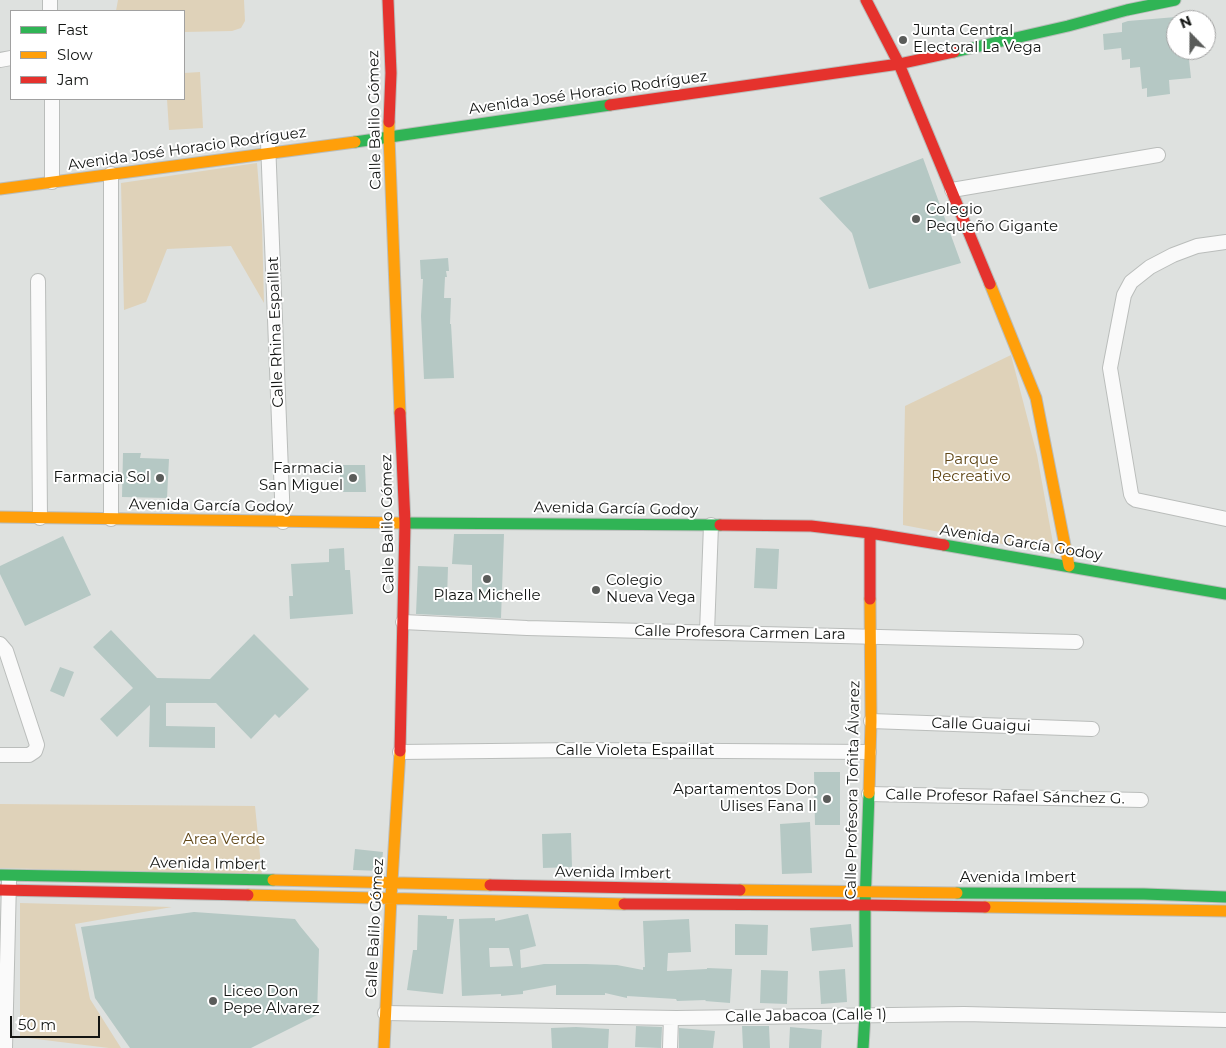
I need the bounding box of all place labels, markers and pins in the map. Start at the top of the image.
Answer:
place label: Junta Central Electoral La Vega [913,22,1042,57]
marker: Junta Central Electoral La Vega [897,34,909,46]
place label: Colegio Pequeño Gigante [926,201,1058,236]
marker: Colegio Pequeño Gigante [910,213,922,225]
place label: Farmacia San Miguel [259,460,343,495]
place label: Farmacia Sol [53,469,150,487]
marker: Farmacia Sol [154,472,166,484]
marker: Farmacia San Miguel [347,472,359,484]
place label: Colegio Nueva Vega [606,572,696,607]
marker: Plaza Michelle [481,573,493,585]
marker: Colegio Nueva Vega [590,584,602,596]
place label: Plaza Michelle [433,587,541,605]
place label: Apartamentos Don Ulises Fana II [673,781,817,816]
marker: Apartamentos Don Ulises Fana II [821,793,833,805]
place label: Liceo Don Pepe Alvarez [223,983,320,1018]
marker: Liceo Don Pepe Alvarez [207,995,219,1007]

